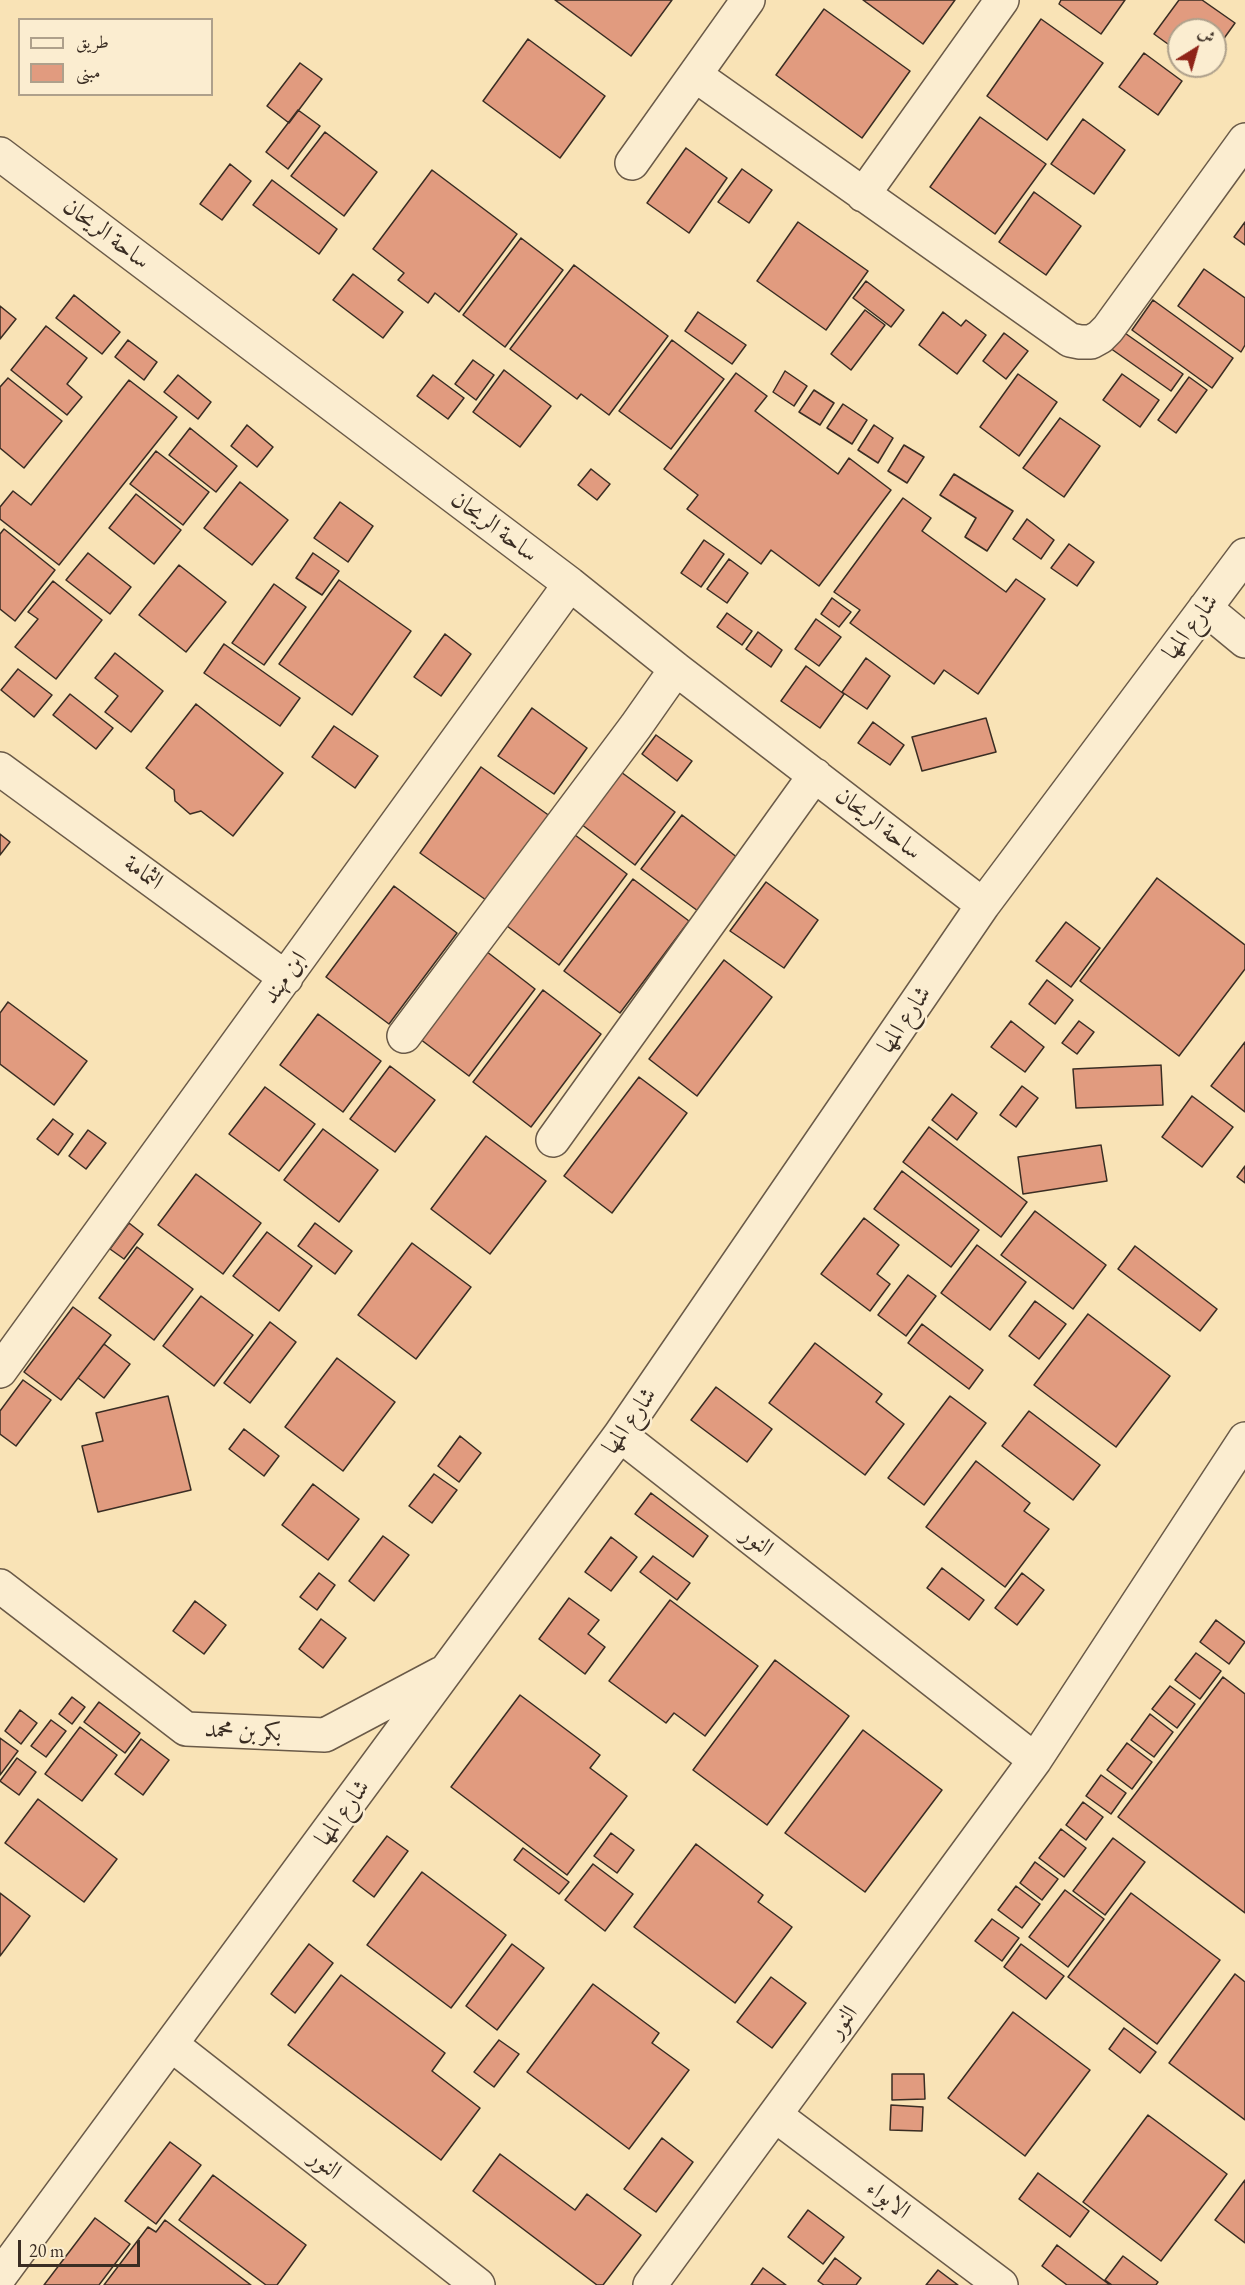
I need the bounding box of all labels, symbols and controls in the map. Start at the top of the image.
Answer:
legend [18,18,213,96]
north arrow [1167,18,1227,78]
text: ش [1194,22,1220,48]
text: طريق [76,30,109,53]
text: مبنى [76,60,101,83]
street label: ساحة الريحان [57,192,155,276]
street label: ساحة الريحان [445,485,543,569]
street label: شارع المها [1157,588,1225,666]
street label: ساحة الريحان [829,781,927,867]
street label: الثمامة [118,849,168,897]
street label: ابن مهند [256,946,314,1010]
street label: شارع المها [872,981,938,1059]
street label: شارع المها [597,1382,663,1460]
street label: النور [735,1520,779,1564]
street label: بكر بن محمد [204,1716,282,1748]
street label: شارع المها [309,1774,377,1852]
street label: النور [822,2000,864,2044]
street label: النور [303,2143,347,2187]
street label: الابواء [860,2174,916,2226]
scale bar [21,2228,142,2266]
text: 20 m [29,2239,64,2262]

